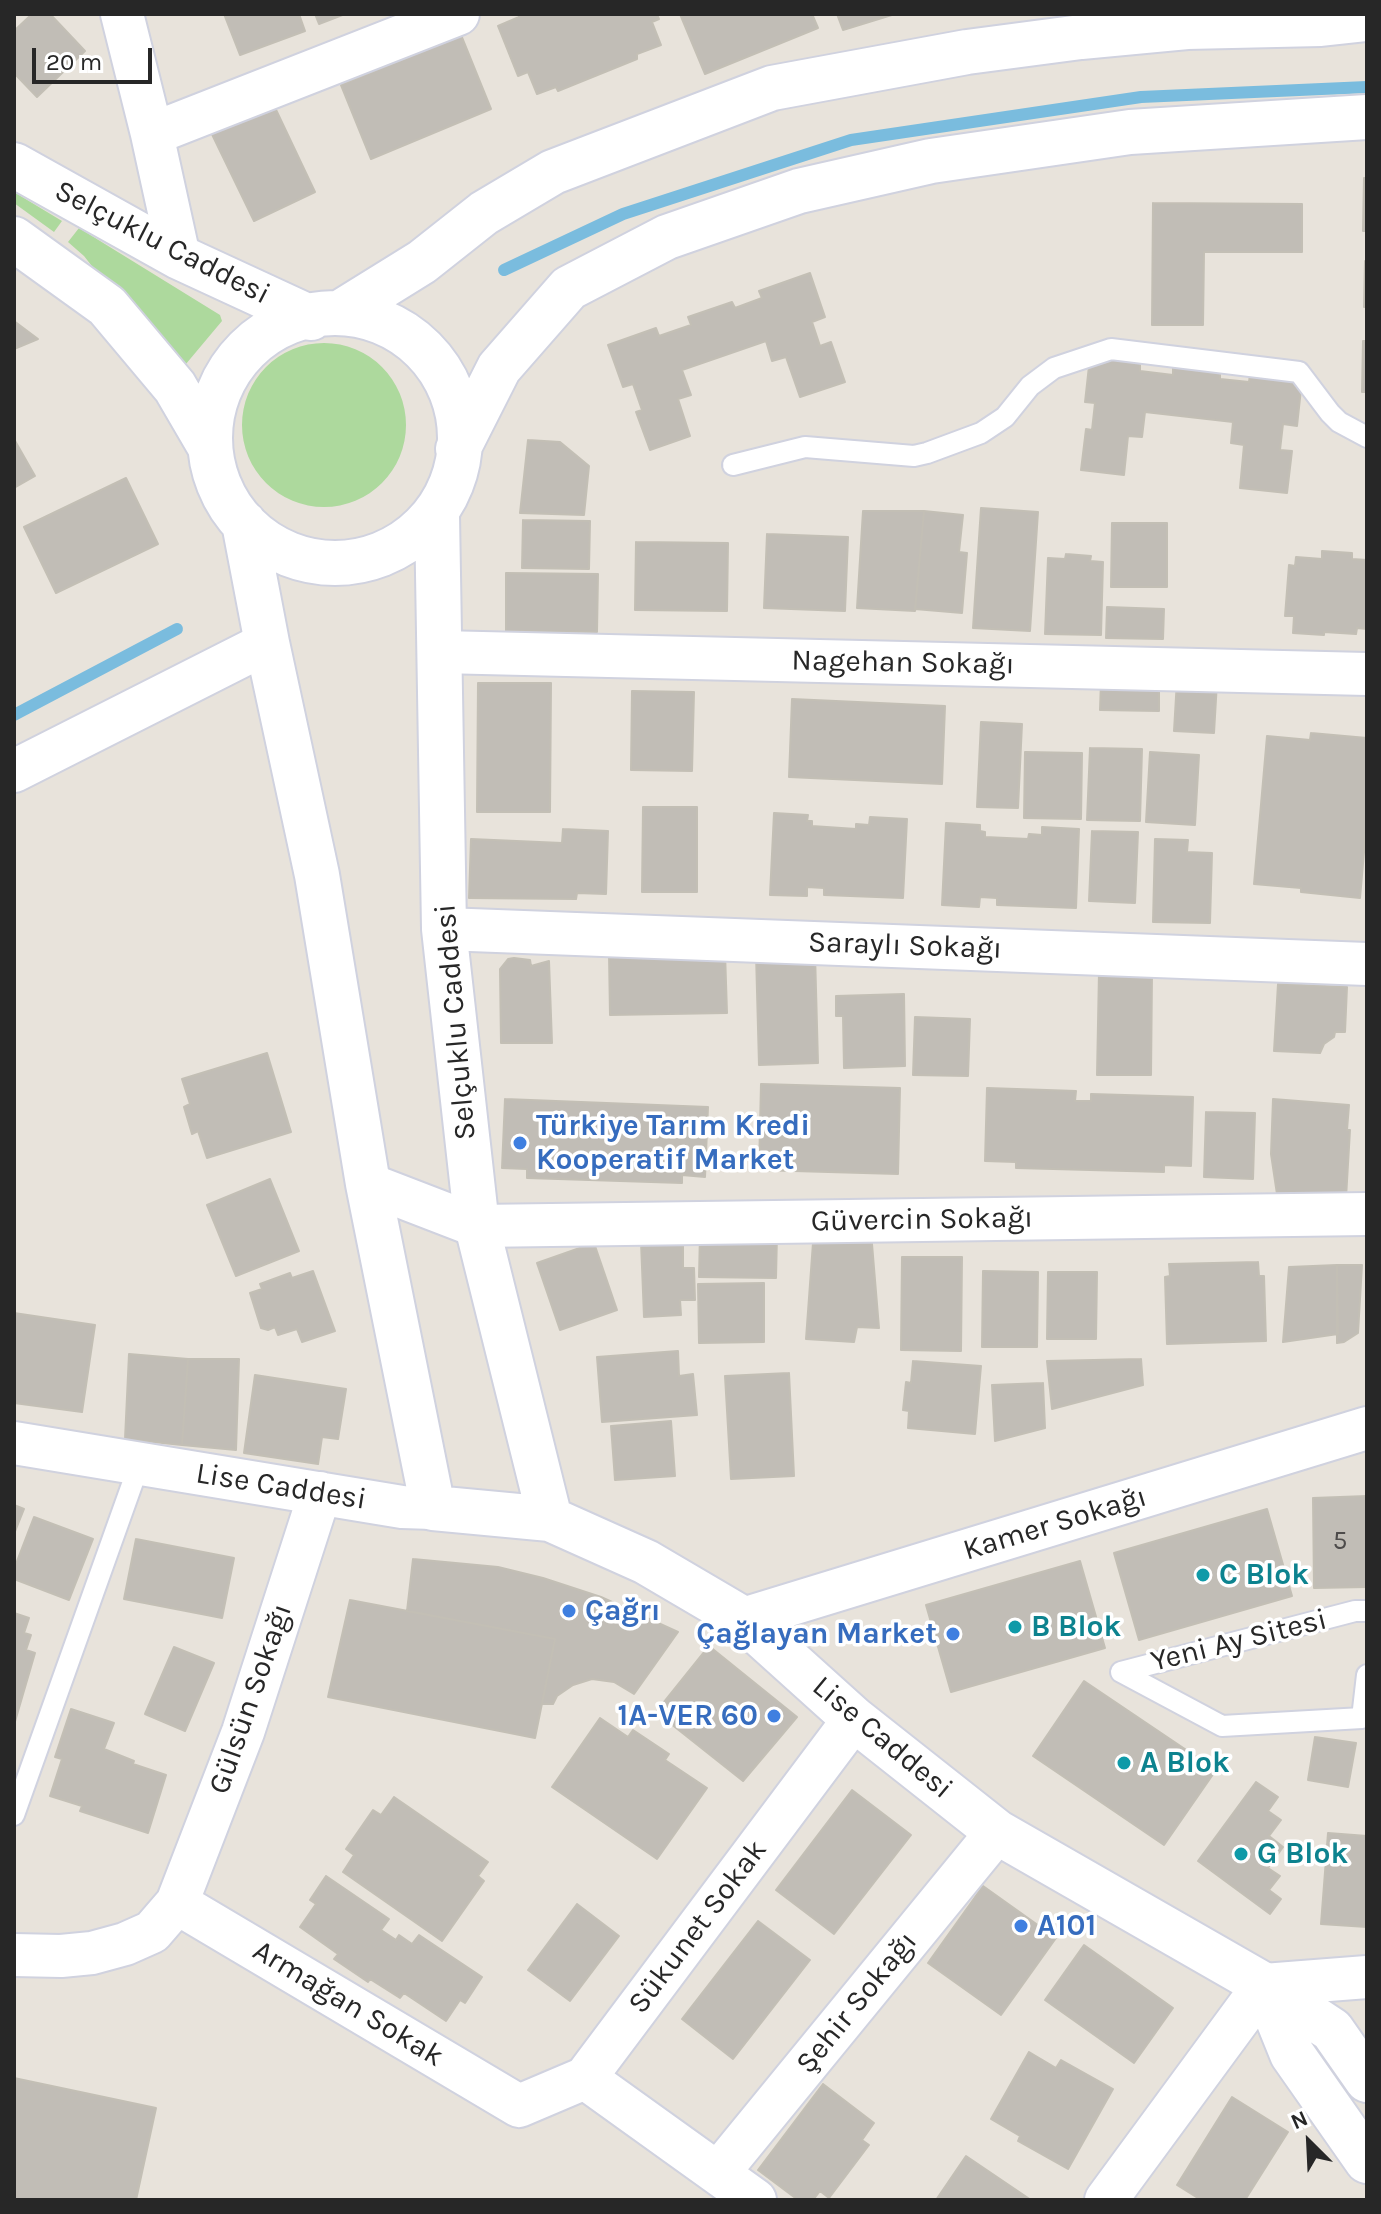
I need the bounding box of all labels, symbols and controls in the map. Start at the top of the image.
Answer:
scale bar [36,32,156,82]
text: 20 m [46,48,102,76]
street label: Selçuklu Caddesi [48,173,276,313]
street label: Nagehan Sokağı [791,643,1015,683]
street label: Selçuklu Caddesi [428,903,484,1141]
street label: Saraylı Sokağı [807,925,1003,967]
place label: Türkiye Tarım Kredi Kooperatif Market [536,1108,810,1178]
marker: Türkiye Tarım Kredi Kooperatif Market [511,1134,529,1152]
street label: Güvercin Sokağı [811,1200,1033,1240]
street label: Lise Caddesi [193,1456,369,1518]
street label: Kamer Sokağı [959,1479,1151,1569]
house number: 5 [1333,1526,1347,1558]
place label: C Blok [1219,1557,1309,1593]
marker: C Blok [1194,1566,1212,1584]
place label: Çağrı [585,1593,661,1629]
street label: Gülsün Sokağı [202,1599,300,1799]
marker: Çağrı [560,1602,578,1620]
street label: Yeni Ay Sitesi [1147,1602,1331,1680]
place label: B Blok [1031,1609,1121,1645]
place label: Çağlayan Market [696,1616,937,1652]
marker: B Blok [1006,1618,1024,1636]
marker: Çağlayan Market [944,1625,962,1643]
street label: Lise Caddesi [805,1669,959,1807]
place label: 1A-VER 60 [618,1698,758,1734]
marker: 1A-VER 60 [765,1707,783,1725]
place label: A Blok [1140,1745,1230,1781]
marker: A Blok [1115,1754,1133,1772]
street label: Sükunet Sokak [621,1833,775,2021]
place label: G Blok [1257,1836,1348,1872]
marker: G Blok [1232,1845,1250,1863]
place label: A101 [1037,1908,1096,1944]
marker: A101 [1012,1917,1030,1935]
street label: Şehir Sokağı [789,1925,925,2081]
street label: Armağan Sokak [246,1933,450,2075]
north arrow [1269,2102,1349,2182]
text: N [1287,2105,1312,2135]

